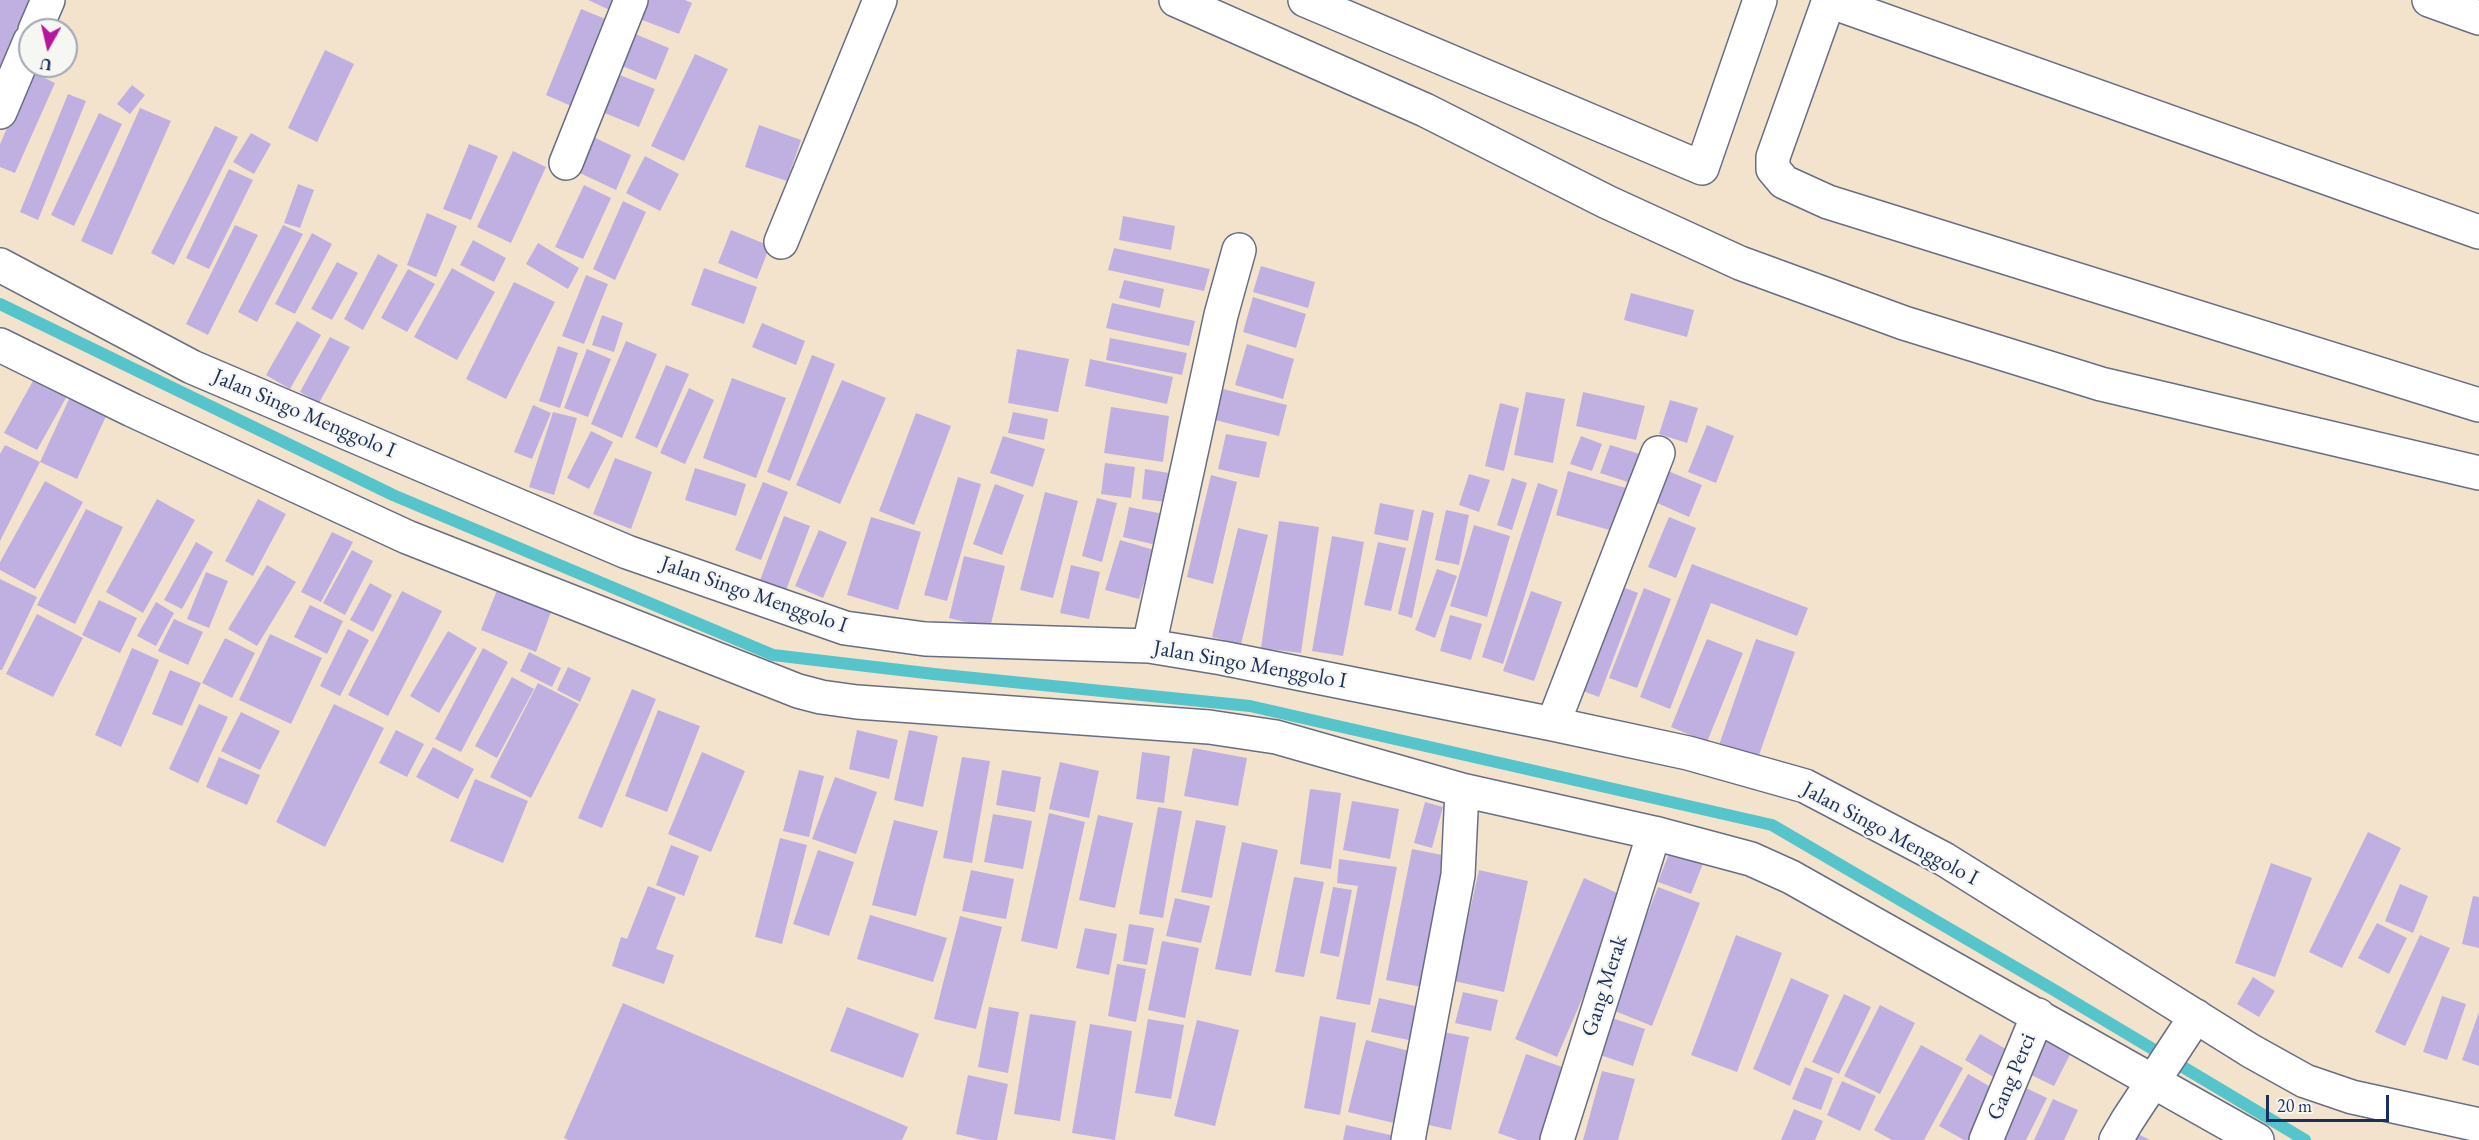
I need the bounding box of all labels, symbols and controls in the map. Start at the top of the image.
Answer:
north arrow [18,18,78,78]
text: U [38,53,53,76]
street label: Jalan Singo Menggolo I [209,364,399,464]
street label: Jalan Singo Menggolo I [657,551,851,639]
street label: Jalan Singo Menggolo I [1151,635,1349,695]
street label: Jalan Singo Menggolo I [1797,776,1983,892]
street label: Gang Merak [1576,932,1634,1040]
street label: Gang Perci [1982,1030,2042,1124]
scale bar [2269,1083,2392,1121]
text: 20 m [2277,1094,2312,1117]

